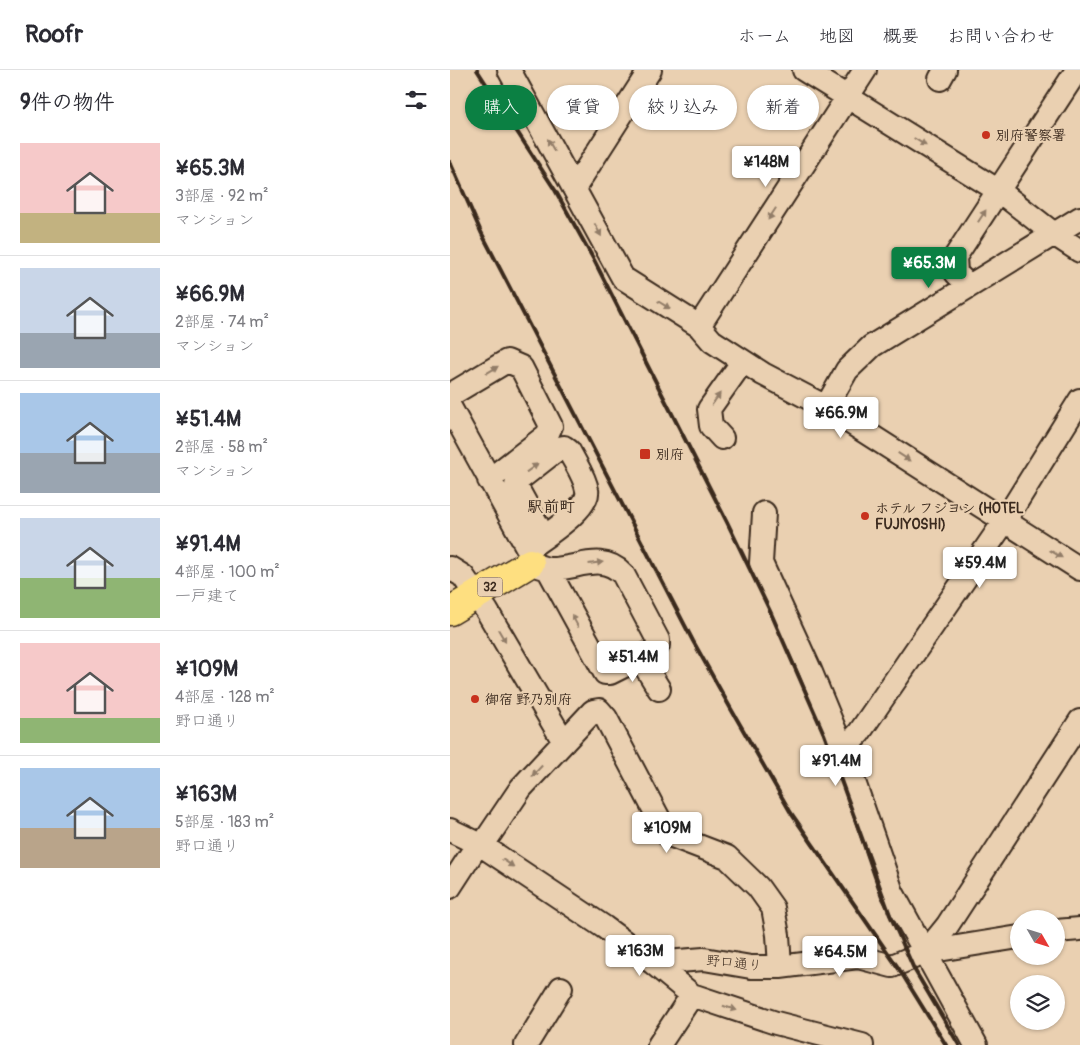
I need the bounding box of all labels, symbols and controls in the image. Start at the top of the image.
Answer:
text: Roofr [25,20,83,49]
text: ホーム [738,25,791,48]
text: 地図 [819,25,855,48]
text: 概要 [883,25,919,48]
text: お問い合わせ [947,25,1055,48]
chip: 購入 [465,85,537,130]
chip: 賃貸 [547,85,619,130]
chip: 絞り込み [629,85,737,130]
chip: 新着 [747,85,819,130]
icon: filters [402,86,430,114]
text: 9件の物件 [20,89,115,116]
place label: 別府警察署 [996,127,1066,144]
marker: 別府警察署 [980,129,992,141]
one-way arrow [913,137,926,147]
one-way arrow [547,138,555,152]
pin: ¥148M [731,146,801,188]
text: ¥148M [743,152,789,172]
text: ¥65.3M [175,155,245,182]
icon: home [60,163,120,223]
text: 3部屋 · 92 m² [175,186,268,206]
one-way arrow [767,207,776,221]
one-way arrow [977,209,987,223]
text: マンション [175,210,254,230]
one-way arrow [594,223,602,238]
pin: ¥65.3M [888,246,970,289]
text: ¥65.3M [902,253,956,273]
text: ¥66.9M [175,281,245,308]
icon: home [60,288,120,348]
one-way arrow [658,300,671,309]
text: 2部屋 · 74 m² [175,312,269,332]
text: マンション [175,336,254,356]
one-way arrow [485,365,499,374]
one-way arrow [711,392,721,406]
pin: ¥66.9M [800,396,882,439]
text: ¥66.9M [815,403,868,423]
text: ¥51.4M [175,406,241,433]
icon: home [60,413,120,473]
text: 2部屋 · 58 m² [175,437,268,457]
place label: 別府 [656,446,684,463]
marker: 別府 [638,447,652,461]
one-way arrow [897,453,910,462]
text: マンション [175,461,254,481]
one-way arrow [526,463,539,473]
district label: 駅前町 [527,497,575,517]
place label: ホテル フジヨシ (HOTEL FUJIYOSHI) [875,500,1024,533]
marker: ホテル フジヨシ (HOTEL FUJIYOSHI) [859,510,871,522]
text: ¥91.4M [175,531,241,558]
icon: home [60,538,120,598]
pin: ¥59.4M [939,546,1021,589]
one-way arrow [1049,549,1062,558]
text: ¥59.4M [954,553,1006,573]
one-way arrow [589,559,605,567]
text: 4部屋 · 100 m² [175,562,280,582]
road number: 32 [478,578,502,596]
text: 一戸建て [175,586,239,606]
one-way arrow [571,614,580,627]
one-way arrow [498,630,507,643]
pin: ¥51.4M [592,640,674,683]
text: ¥51.4M [608,647,658,667]
text: ¥109M [175,656,238,683]
icon: home [60,663,120,723]
text: 4部屋 · 128 m² [175,687,275,707]
place label: 御宿 野乃別府 [485,691,572,708]
marker: 御宿 野乃別府 [469,693,481,705]
text: 野口通り [175,711,239,731]
pin: ¥91.4M [795,744,877,787]
text: ¥91.4M [811,751,861,771]
one-way arrow [531,765,543,777]
text: ¥163M [175,781,237,808]
icon: home [60,788,120,848]
text: 5部屋 · 183 m² [175,812,274,832]
pin: ¥109M [632,812,702,854]
text: ¥109M [643,818,691,838]
text: 野口通り [175,836,239,856]
one-way arrow [501,858,514,868]
north arrow [1010,910,1065,965]
map controls [1010,910,1065,1030]
pin: ¥163M [605,934,675,977]
pin: ¥64.5M [799,936,881,978]
text: ¥163M [616,941,664,961]
text: ¥64.5M [813,942,867,962]
street label: 野口通り [705,952,763,974]
button: layers [1010,975,1065,1030]
one-way arrow [723,1004,738,1012]

